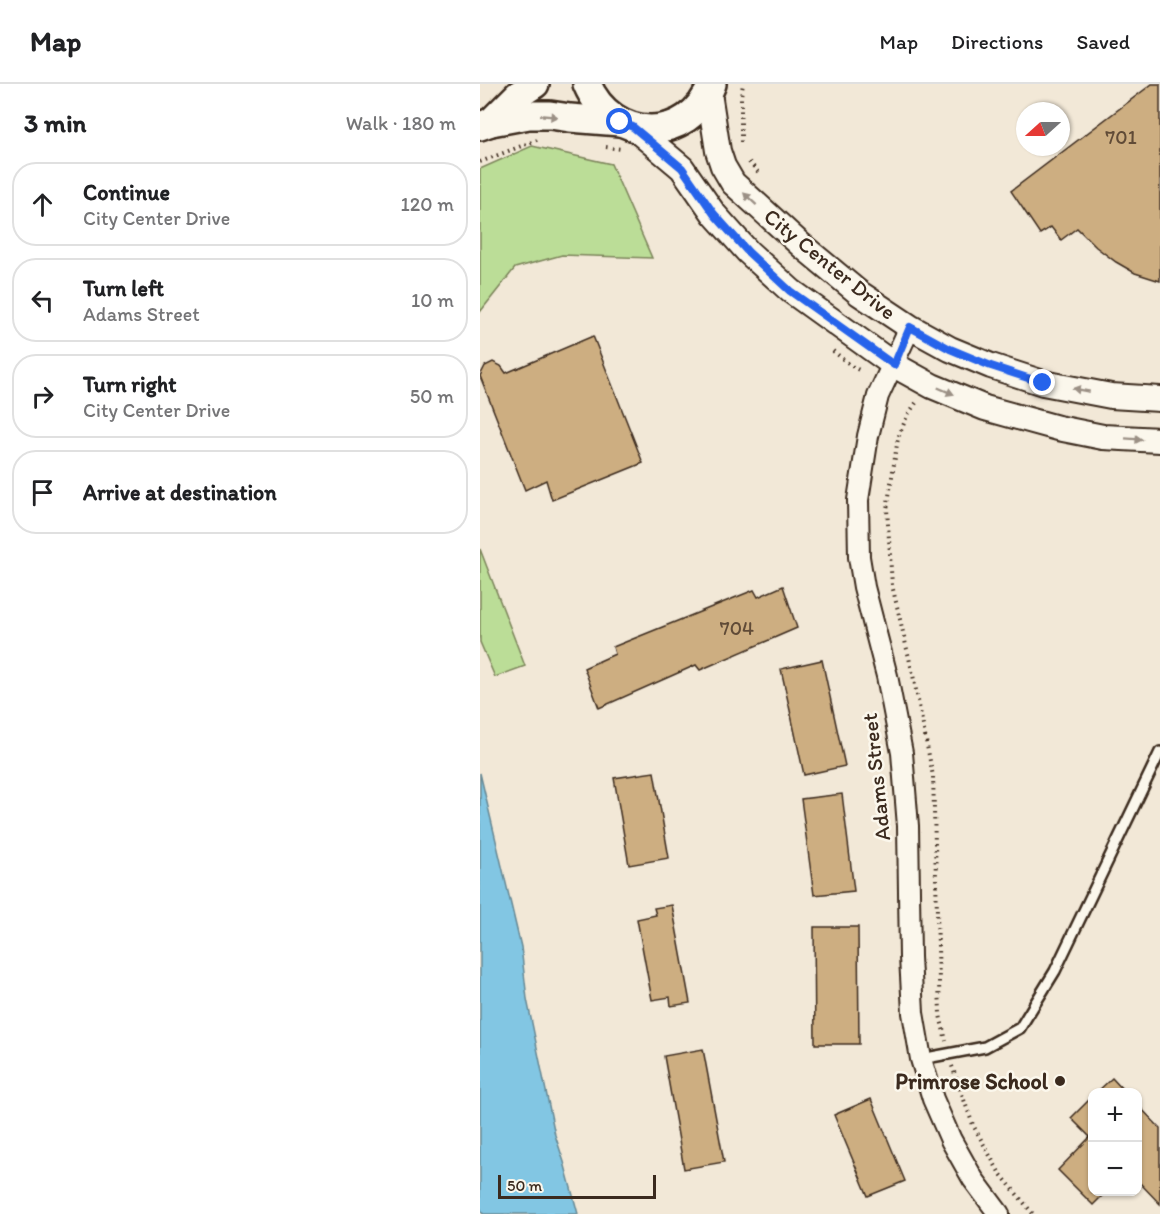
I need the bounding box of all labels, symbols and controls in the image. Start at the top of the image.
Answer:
text: Map [30,24,81,58]
text: Map [880,29,918,54]
text: Directions [951,29,1043,54]
text: Saved [1076,29,1130,54]
north arrow [1016,102,1070,156]
text: 3 min [24,107,86,139]
route start [606,108,632,134]
text: Walk · 180 m [346,111,456,135]
one-way arrow [539,111,558,121]
house number: 701 [1105,125,1137,149]
text: Continue [83,179,170,206]
icon: ahead [26,188,59,221]
text: 120 m [401,192,454,216]
one-way arrow [743,192,758,206]
street label: City Center Drive [759,203,901,325]
text: City Center Drive [83,206,230,230]
text: Turn left [83,275,164,302]
icon: left [26,284,59,317]
text: 10 m [411,288,454,312]
text: Adams Street [83,302,200,326]
route end [1029,369,1055,395]
text: Turn right [83,371,177,398]
icon: right [26,380,59,413]
text: 50 m [410,384,454,408]
one-way arrow [1071,385,1090,394]
one-way arrow [937,386,955,396]
text: City Center Drive [83,398,230,422]
one-way arrow [1124,434,1143,444]
icon: arrive [26,476,59,509]
text: Arrive at destination [83,479,277,506]
house number: 704 [720,616,754,640]
street label: Adams Street [856,712,896,842]
place label: Primrose School [895,1068,1049,1095]
marker: Primrose School [1053,1074,1067,1088]
map controls [1088,1088,1142,1196]
button: + [1088,1088,1142,1142]
button: − [1088,1142,1142,1196]
scale bar [498,1172,656,1200]
text: 50 m [507,1176,542,1195]

